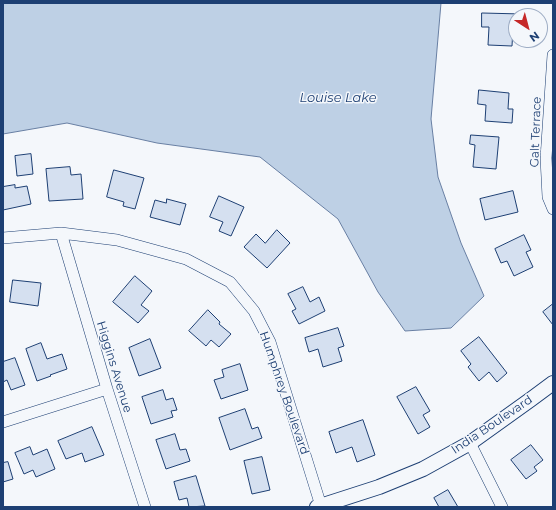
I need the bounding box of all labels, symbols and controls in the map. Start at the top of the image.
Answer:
north arrow [508,8,548,48]
text: N [527,29,542,45]
water label: Louise Lake [299,90,377,106]
street label: Galt Terrace [528,96,544,168]
street label: Higgins Avenue [93,319,135,415]
street label: Humphrey Boulevard [256,329,312,457]
street label: India Boulevard [449,393,535,457]

